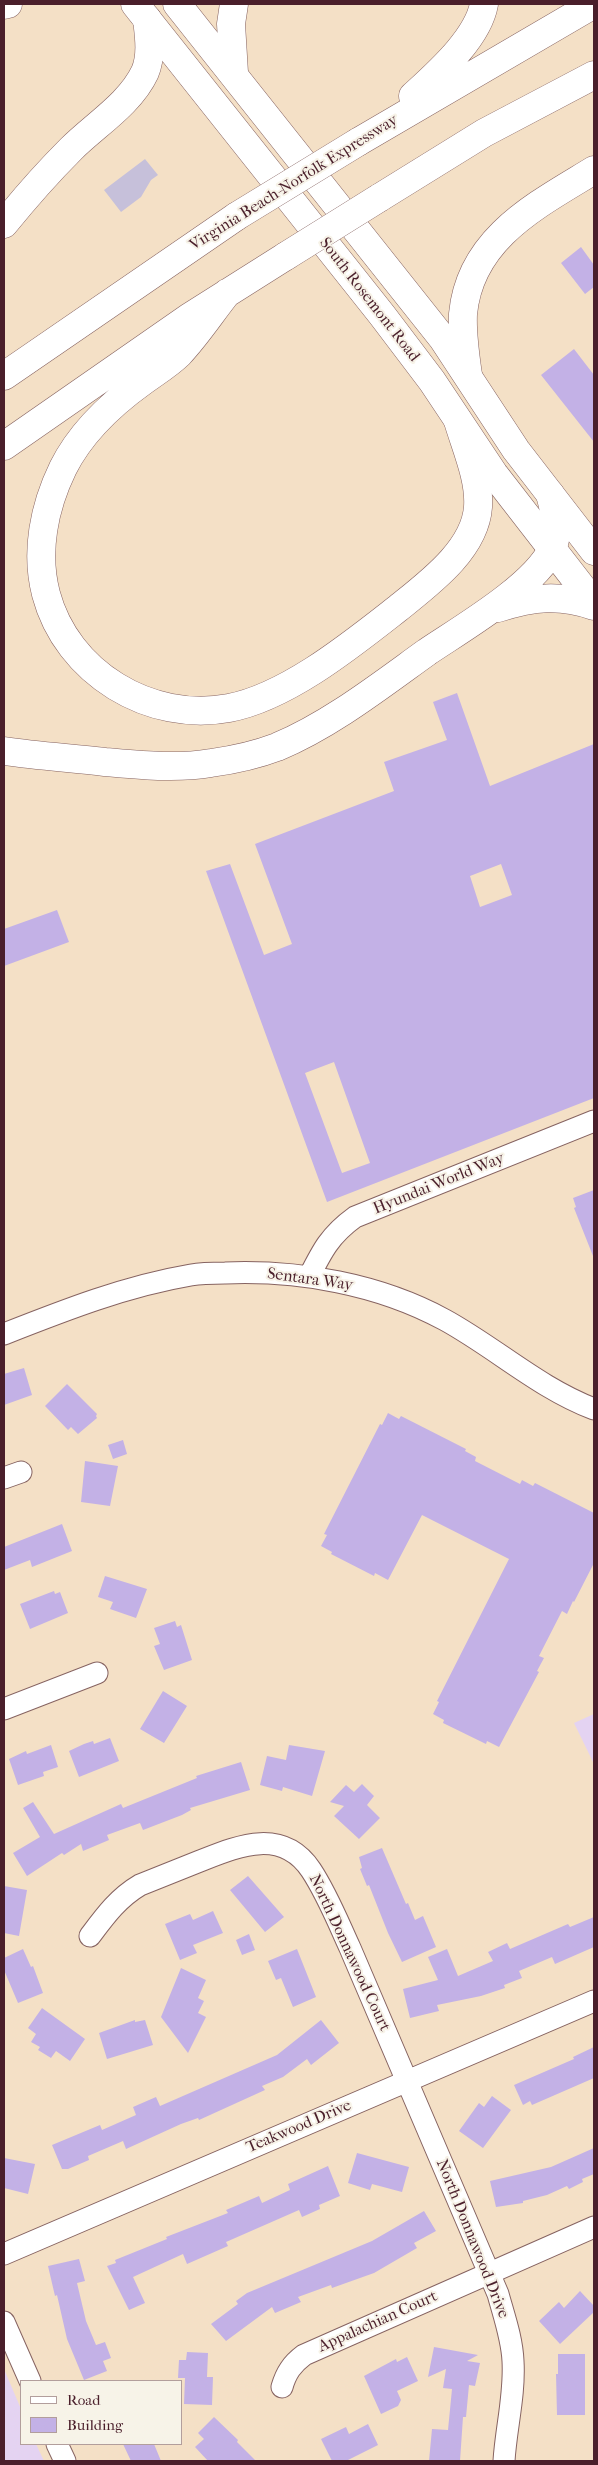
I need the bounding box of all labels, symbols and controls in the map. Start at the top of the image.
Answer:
street label: Virginia Beach-Norfolk Expressway [186,111,402,255]
street label: South Rosemont Road [315,234,423,366]
street label: Hyundai World Way [371,1149,507,1219]
street label: Sentara Way [266,1264,354,1296]
street label: North Donnawood Court [304,1871,394,2035]
street label: Teakwood Drive [244,2096,354,2158]
street label: North Donnawood Drive [431,2157,513,2321]
street label: Appalachian Court [316,2287,440,2357]
legend [20,2380,182,2445]
text: Road [67,2391,100,2409]
text: Building [67,2416,123,2434]

